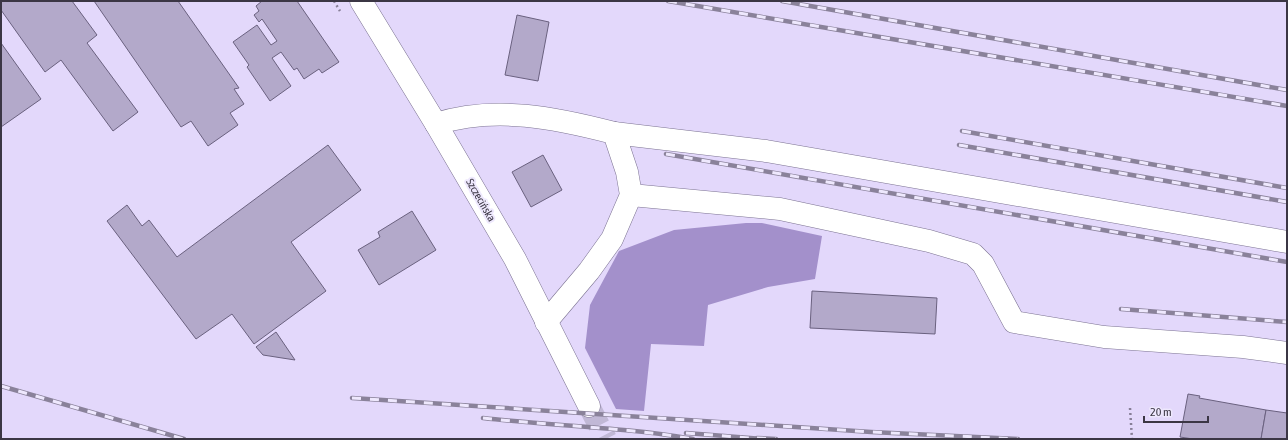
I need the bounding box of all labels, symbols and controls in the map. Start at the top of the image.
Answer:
street label: Szczecińska [464,177,498,223]
scale bar [1144,398,1208,424]
text: 20 m [1150,405,1172,419]

